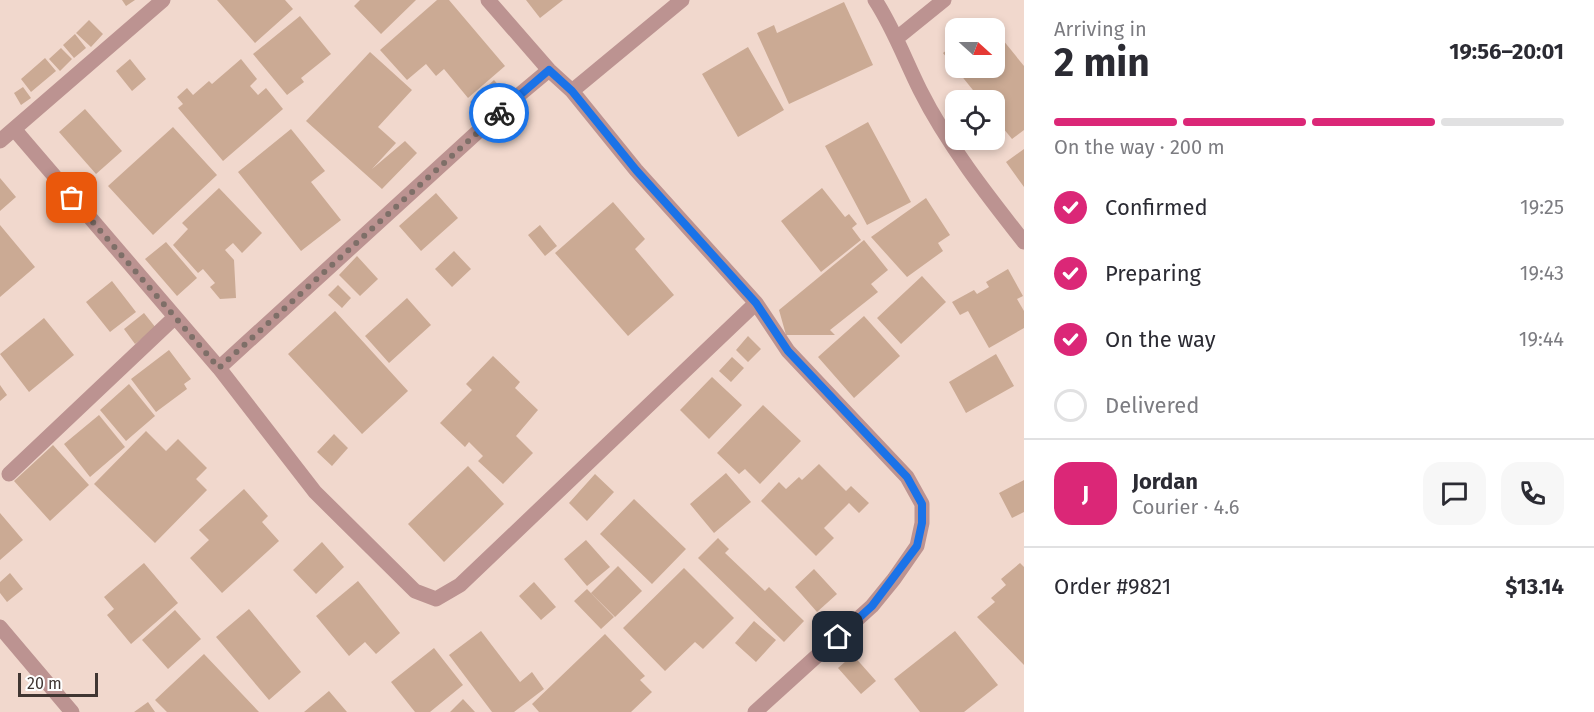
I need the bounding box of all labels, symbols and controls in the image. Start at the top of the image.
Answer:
text: Arriving in [1054,17,1147,41]
north arrow [945,18,1005,78]
map controls [945,18,1005,150]
text: 19:56–20:01 [1449,38,1564,65]
text: 2 min [1054,40,1150,86]
courier [469,83,529,143]
button: locate [945,90,1005,150]
icon: bike [483,97,516,130]
text: On the way · 200 m [1054,135,1225,159]
pin [46,172,97,223]
icon: bag [55,181,88,214]
icon: check [1054,191,1087,224]
text: Confirmed [1105,194,1208,221]
text: 19:25 [1520,195,1564,219]
icon: check [1054,257,1087,290]
text: Preparing [1105,260,1201,287]
text: 19:43 [1520,261,1564,285]
icon: check [1054,323,1087,356]
text: On the way [1105,326,1216,353]
text: 19:44 [1519,327,1564,351]
text: Delivered [1105,392,1200,419]
button: chat [1423,462,1486,525]
button: phone [1501,462,1564,525]
text: Jordan [1132,468,1198,495]
text: J [1082,480,1089,507]
text: Courier · 4.6 [1132,495,1239,519]
text: Order #9821 [1054,573,1171,600]
text: $13.14 [1505,573,1564,600]
pin [812,611,863,662]
icon: home [821,620,854,653]
scale bar [18,670,98,698]
text: 20 m [27,674,62,693]

